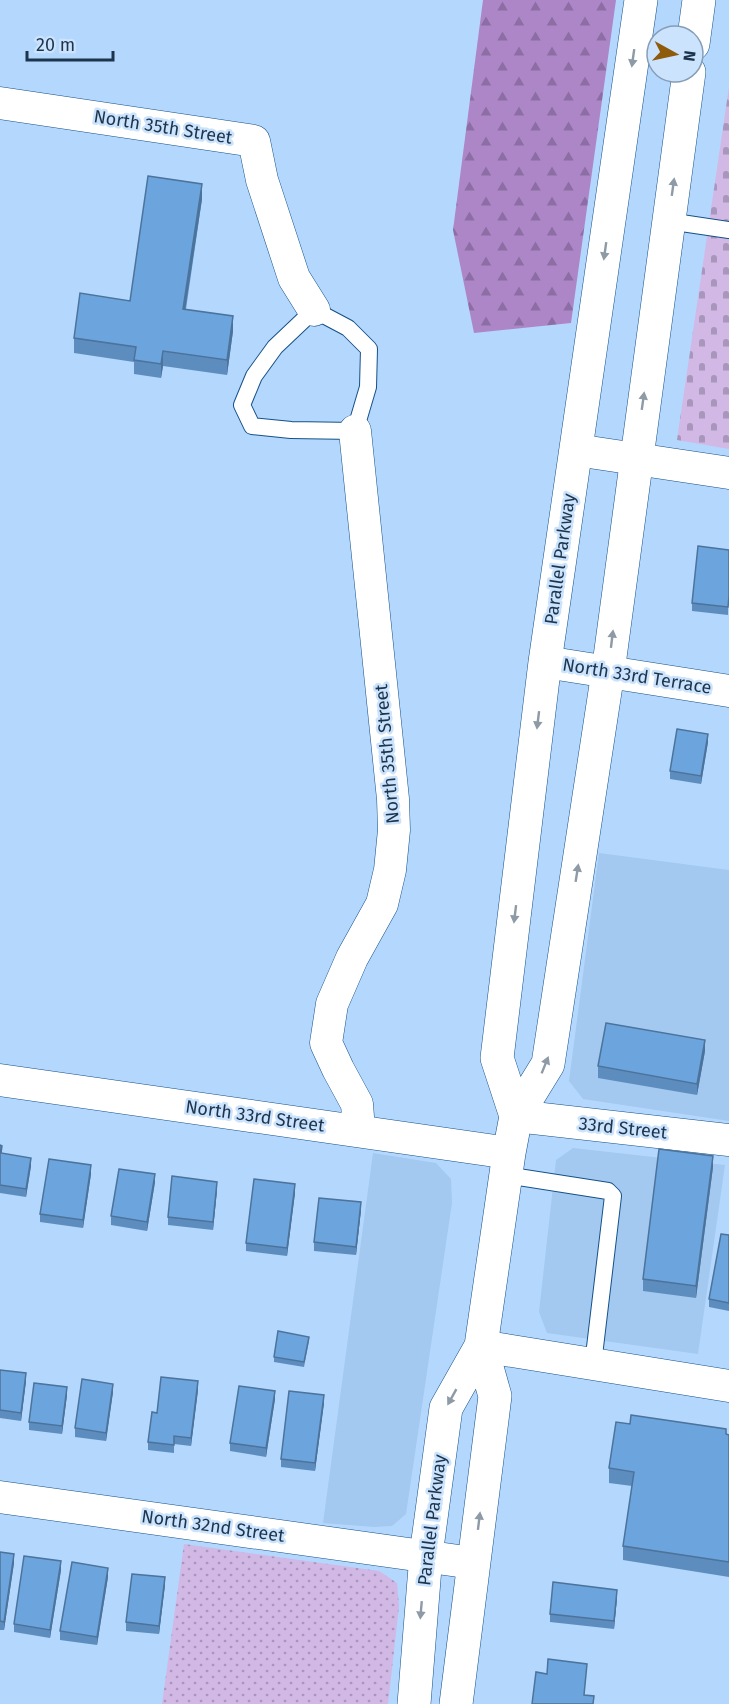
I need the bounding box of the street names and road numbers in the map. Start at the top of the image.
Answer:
street label: North 35th Street [92,105,234,149]
street label: Parallel Parkway [540,492,580,626]
street label: North 33rd Terrace [561,653,713,699]
street label: North 35th Street [370,683,404,825]
street label: North 33rd Street [184,1095,326,1137]
street label: 33rd Street [578,1112,669,1144]
street label: Parallel Parkway [413,1453,451,1587]
street label: North 32nd Street [140,1505,286,1547]

